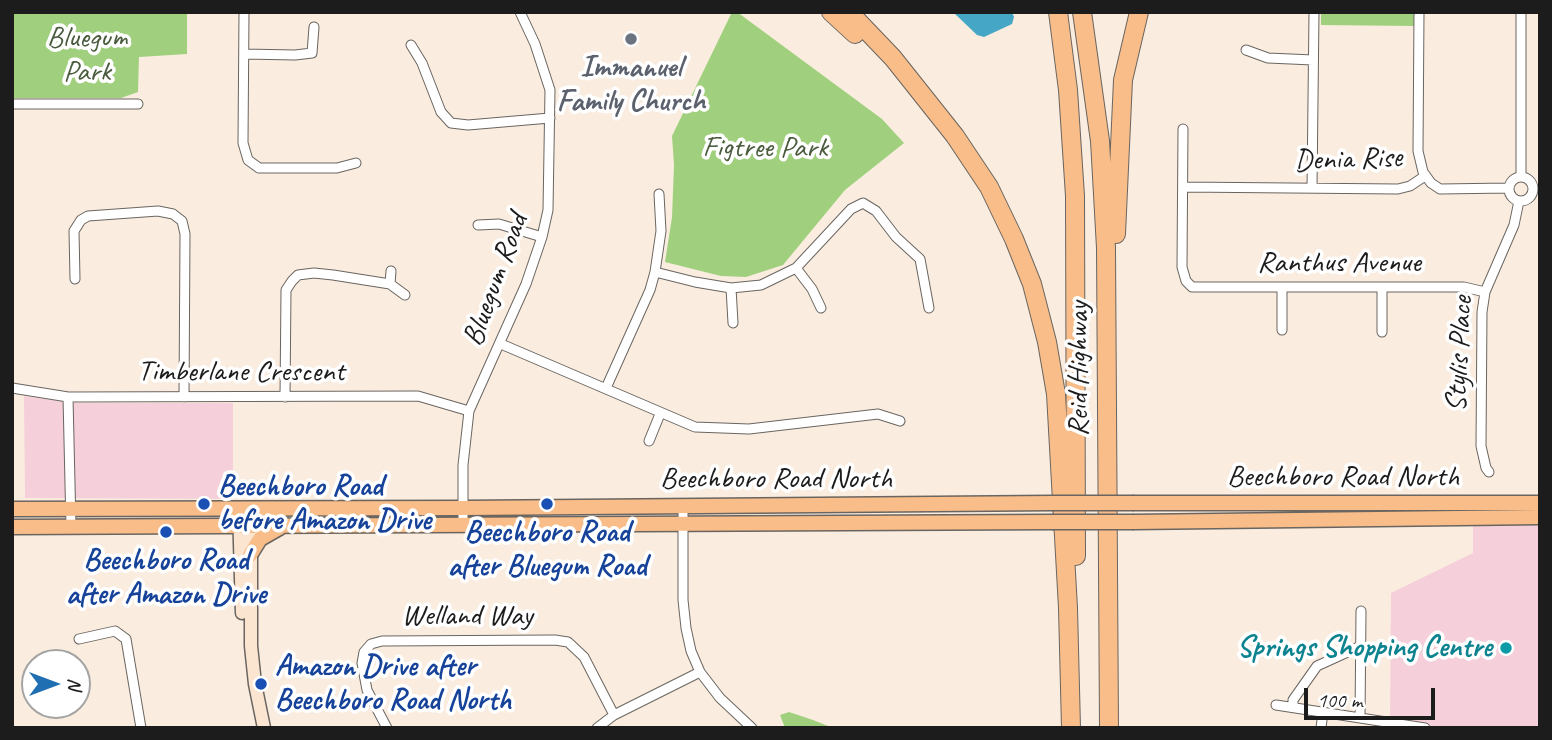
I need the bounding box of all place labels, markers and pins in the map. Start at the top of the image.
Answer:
marker: Immanuel Family Church [623,31,639,47]
place label: Immanuel Family Church [557,50,705,120]
place label: Beechboro Road before Amazon Drive [218,469,431,540]
marker: Beechboro Road before Amazon Drive [196,496,212,512]
marker: Beechboro Road after Bluegum Road [539,496,555,512]
place label: Beechboro Road after Bluegum Road [448,515,646,586]
marker: Beechboro Road after Amazon Drive [158,524,174,540]
place label: Beechboro Road after Amazon Drive [66,543,266,614]
place label: Springs Shopping Centre [1237,630,1492,666]
marker: Springs Shopping Centre [1498,640,1514,656]
place label: Amazon Drive after Beechboro Road North [275,649,511,720]
marker: Amazon Drive after Beechboro Road North [253,676,269,692]

